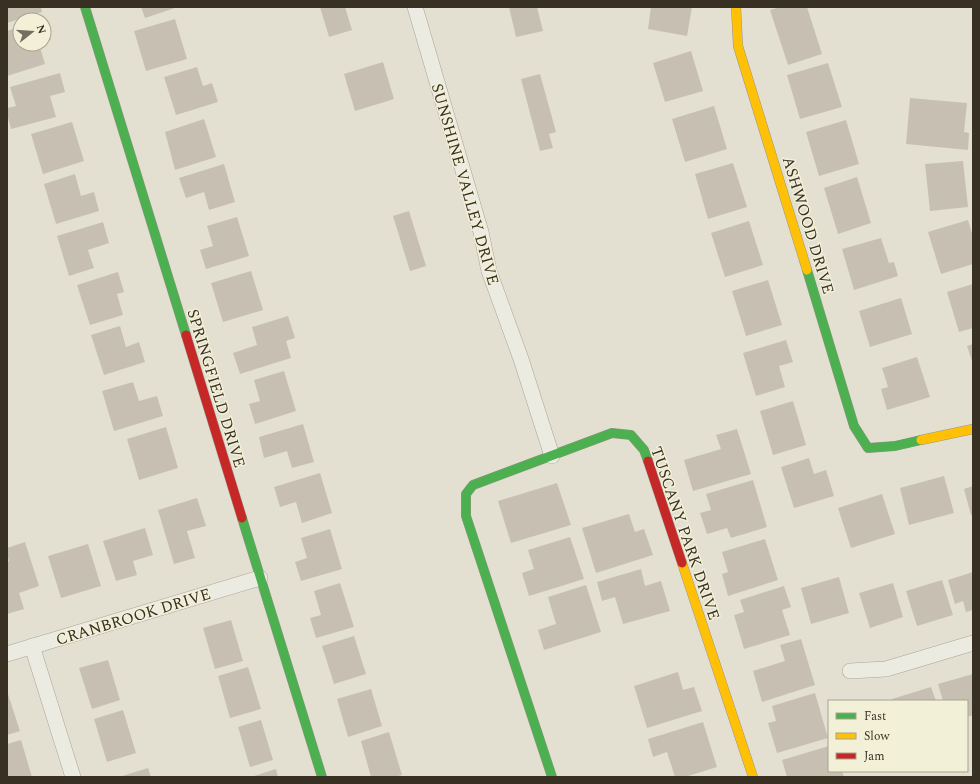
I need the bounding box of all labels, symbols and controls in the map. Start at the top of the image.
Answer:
north arrow [12,12,52,52]
text: N [32,22,51,36]
street label: SUNSHINE VALLEY DRIVE [425,81,505,288]
street label: ASHWOOD DRIVE [776,154,840,297]
street label: SPRINGFIELD DRIVE [180,306,252,471]
street label: TUSCANY PARK DRIVE [644,443,726,623]
street label: CRANBROOK DRIVE [53,582,214,652]
legend [828,700,968,772]
text: Fast [864,707,886,726]
text: Slow [864,727,890,746]
text: Jam [864,747,885,766]

